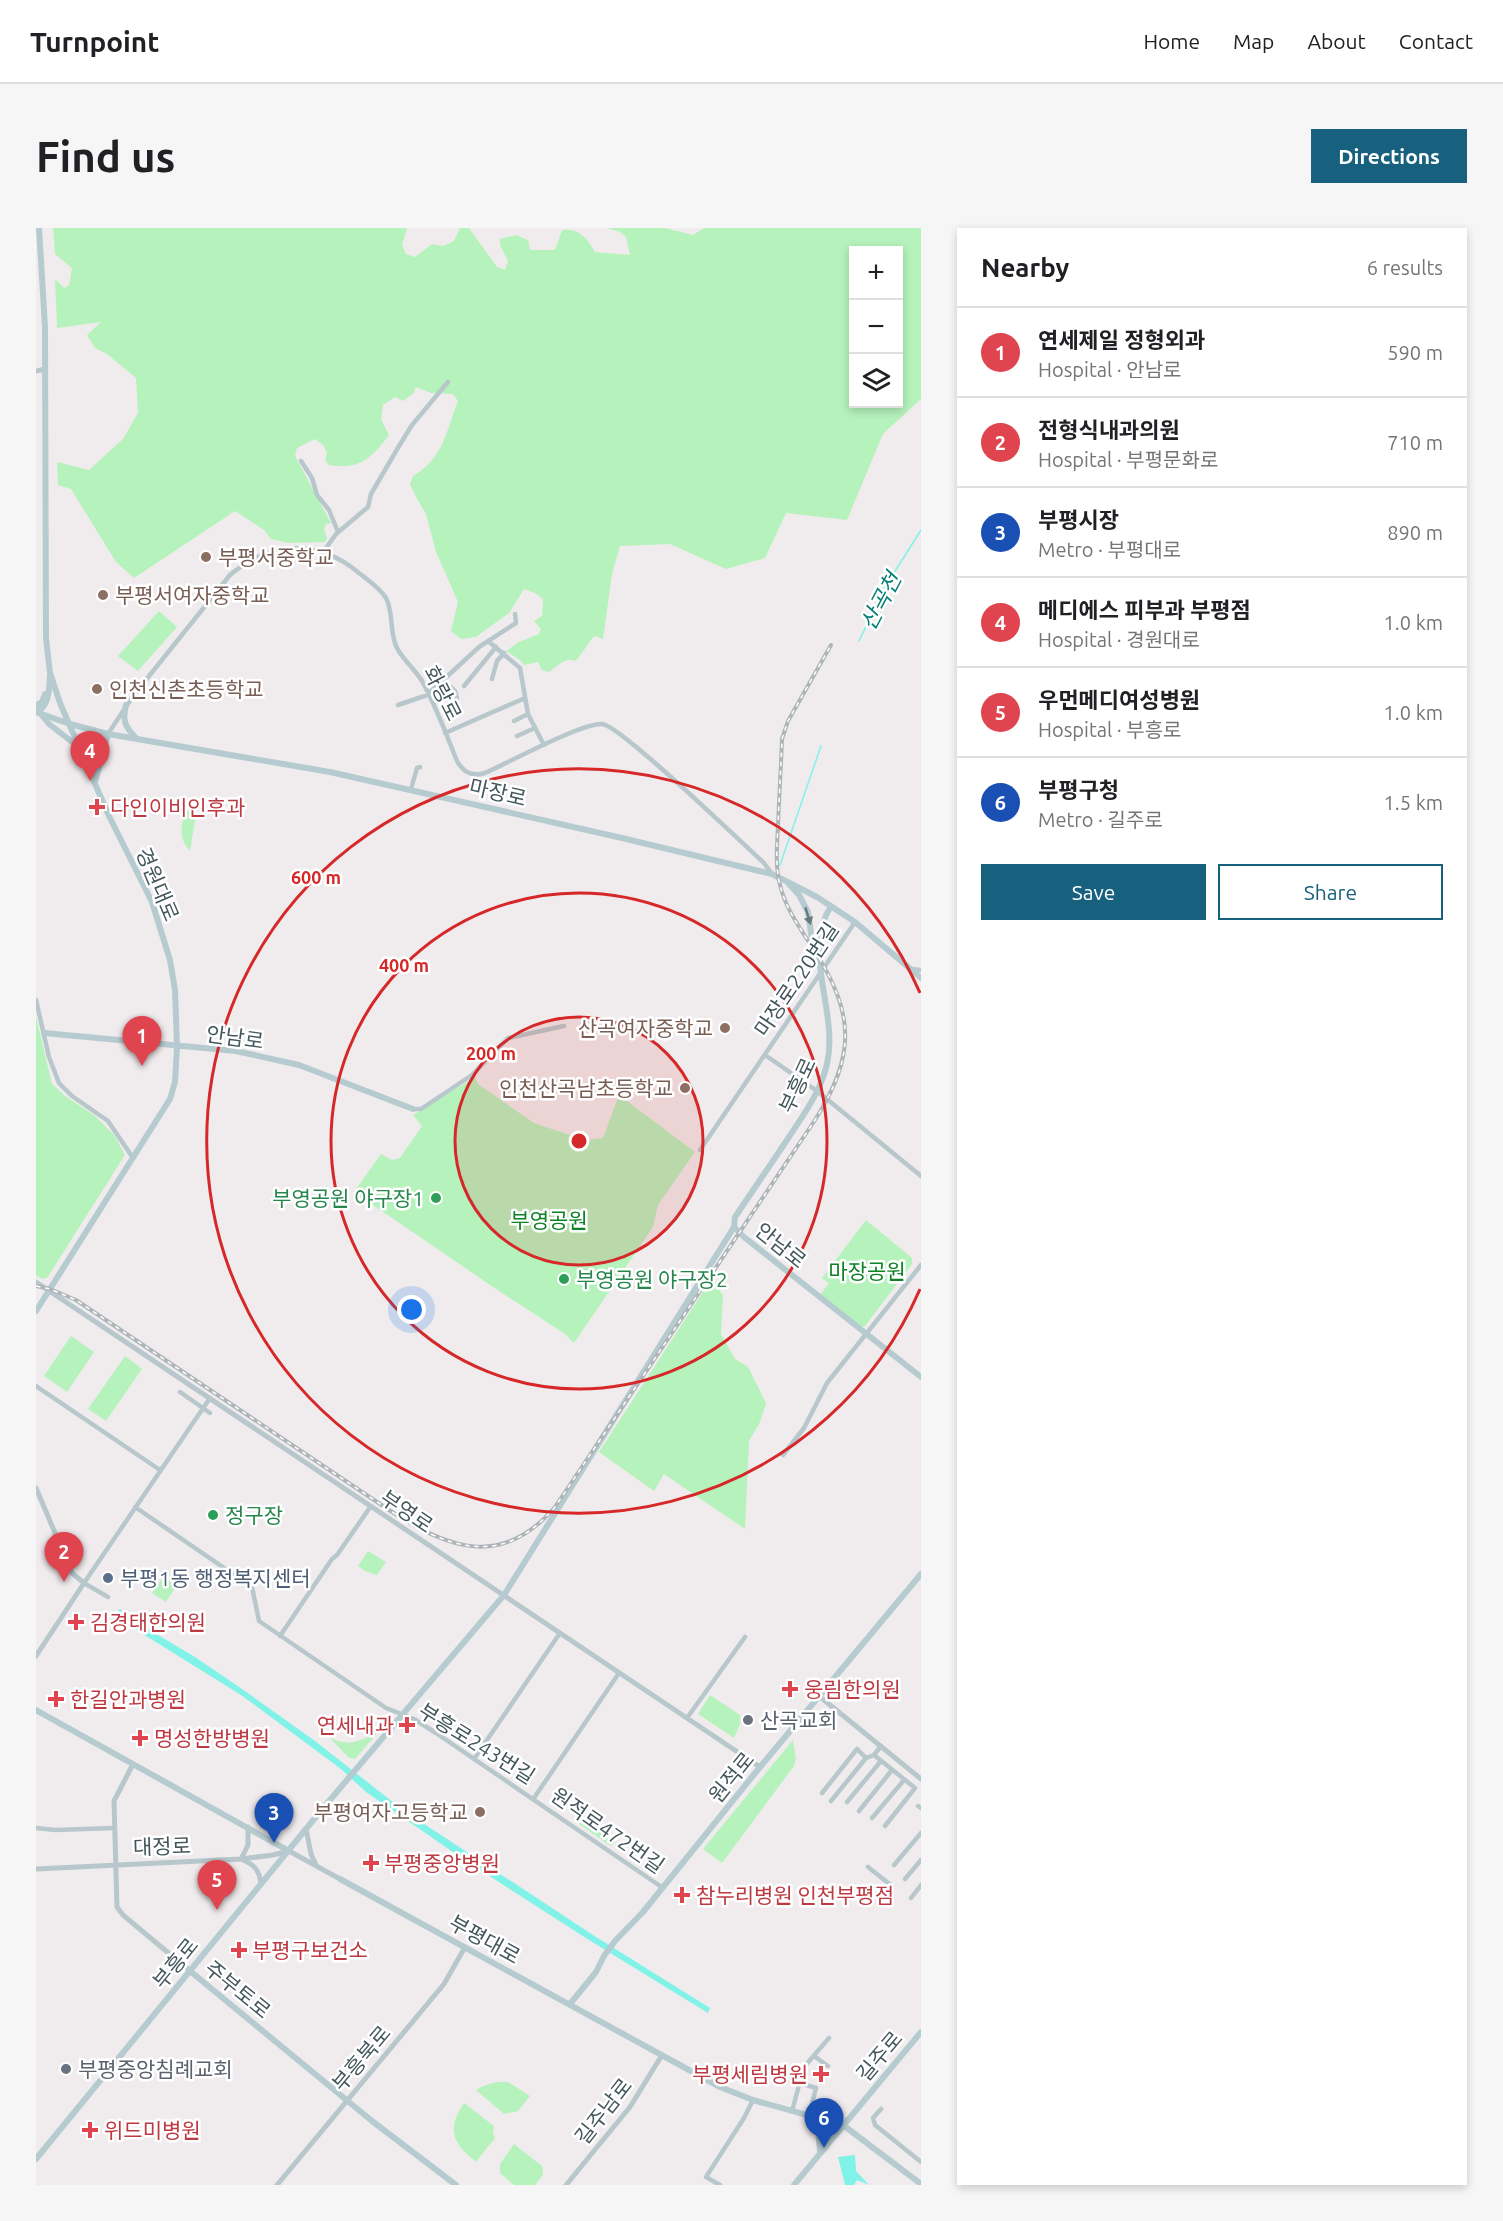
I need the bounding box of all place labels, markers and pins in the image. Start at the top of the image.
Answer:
place label: 부평서중학교 [218,545,334,569]
marker: 부평서중학교 [199,550,213,564]
place label: 부평서여자중학교 [115,583,270,607]
marker: 부평서여자중학교 [96,588,110,602]
place label: 인천신촌초등학교 [109,677,264,701]
marker: 인천신촌초등학교 [90,682,104,696]
pin: 4 [70,732,110,781]
place label: 다인이비인후과 [110,795,245,819]
marker: 다인이비인후과 [88,798,106,816]
pin: 1 [122,1016,162,1066]
place label: 산곡여자중학교 [578,1016,713,1040]
marker: 산곡여자중학교 [718,1021,732,1035]
place label: 인천산곡남초등학교 [499,1076,673,1100]
marker: 인천산곡남초등학교 [678,1081,692,1095]
centre of rings [569,1131,589,1151]
place label: 부영공원 야구장1 [272,1186,424,1210]
marker: 부영공원 야구장1 [429,1191,443,1205]
place label: 부영공원 야구장2 [576,1267,728,1291]
marker: 부영공원 야구장2 [557,1272,571,1286]
place label: 정구장 [225,1503,283,1527]
marker: 정구장 [206,1508,220,1522]
pin: 2 [45,1532,84,1582]
place label: 부평1동 행정복지센터 [120,1566,311,1590]
marker: 부평1동 행정복지센터 [101,1571,115,1585]
place label: 김경태한의원 [90,1610,206,1634]
marker: 김경태한의원 [67,1613,85,1631]
place label: 웅림한의원 [804,1677,901,1701]
marker: 웅림한의원 [781,1680,799,1698]
place label: 한길안과병원 [70,1687,186,1711]
marker: 한길안과병원 [47,1690,65,1708]
place label: 산곡교회 [760,1708,837,1732]
place label: 연세내과 [317,1713,394,1737]
marker: 산곡교회 [741,1713,755,1727]
marker: 연세내과 [398,1716,416,1734]
place label: 명성한방병원 [154,1726,270,1750]
marker: 명성한방병원 [131,1729,149,1747]
pin: 3 [254,1794,294,1843]
place label: 부평여자고등학교 [313,1800,468,1824]
marker: 부평여자고등학교 [473,1805,487,1819]
place label: 부평중앙병원 [384,1851,500,1875]
marker: 부평중앙병원 [362,1854,380,1872]
pin: 5 [198,1860,237,1910]
place label: 참누리병원 인천부평점 [696,1883,894,1907]
marker: 참누리병원 인천부평점 [673,1886,691,1904]
place label: 부평구보건소 [252,1938,368,1962]
marker: 부평구보건소 [230,1941,248,1959]
place label: 부평중앙침례교회 [78,2057,233,2081]
marker: 부평중앙침례교회 [59,2062,73,2076]
place label: 부평세림병원 [692,2062,808,2086]
marker: 부평세림병원 [812,2065,830,2083]
pin: 6 [804,2098,844,2148]
place label: 위드미병원 [104,2118,201,2142]
marker: 위드미병원 [81,2121,99,2139]

